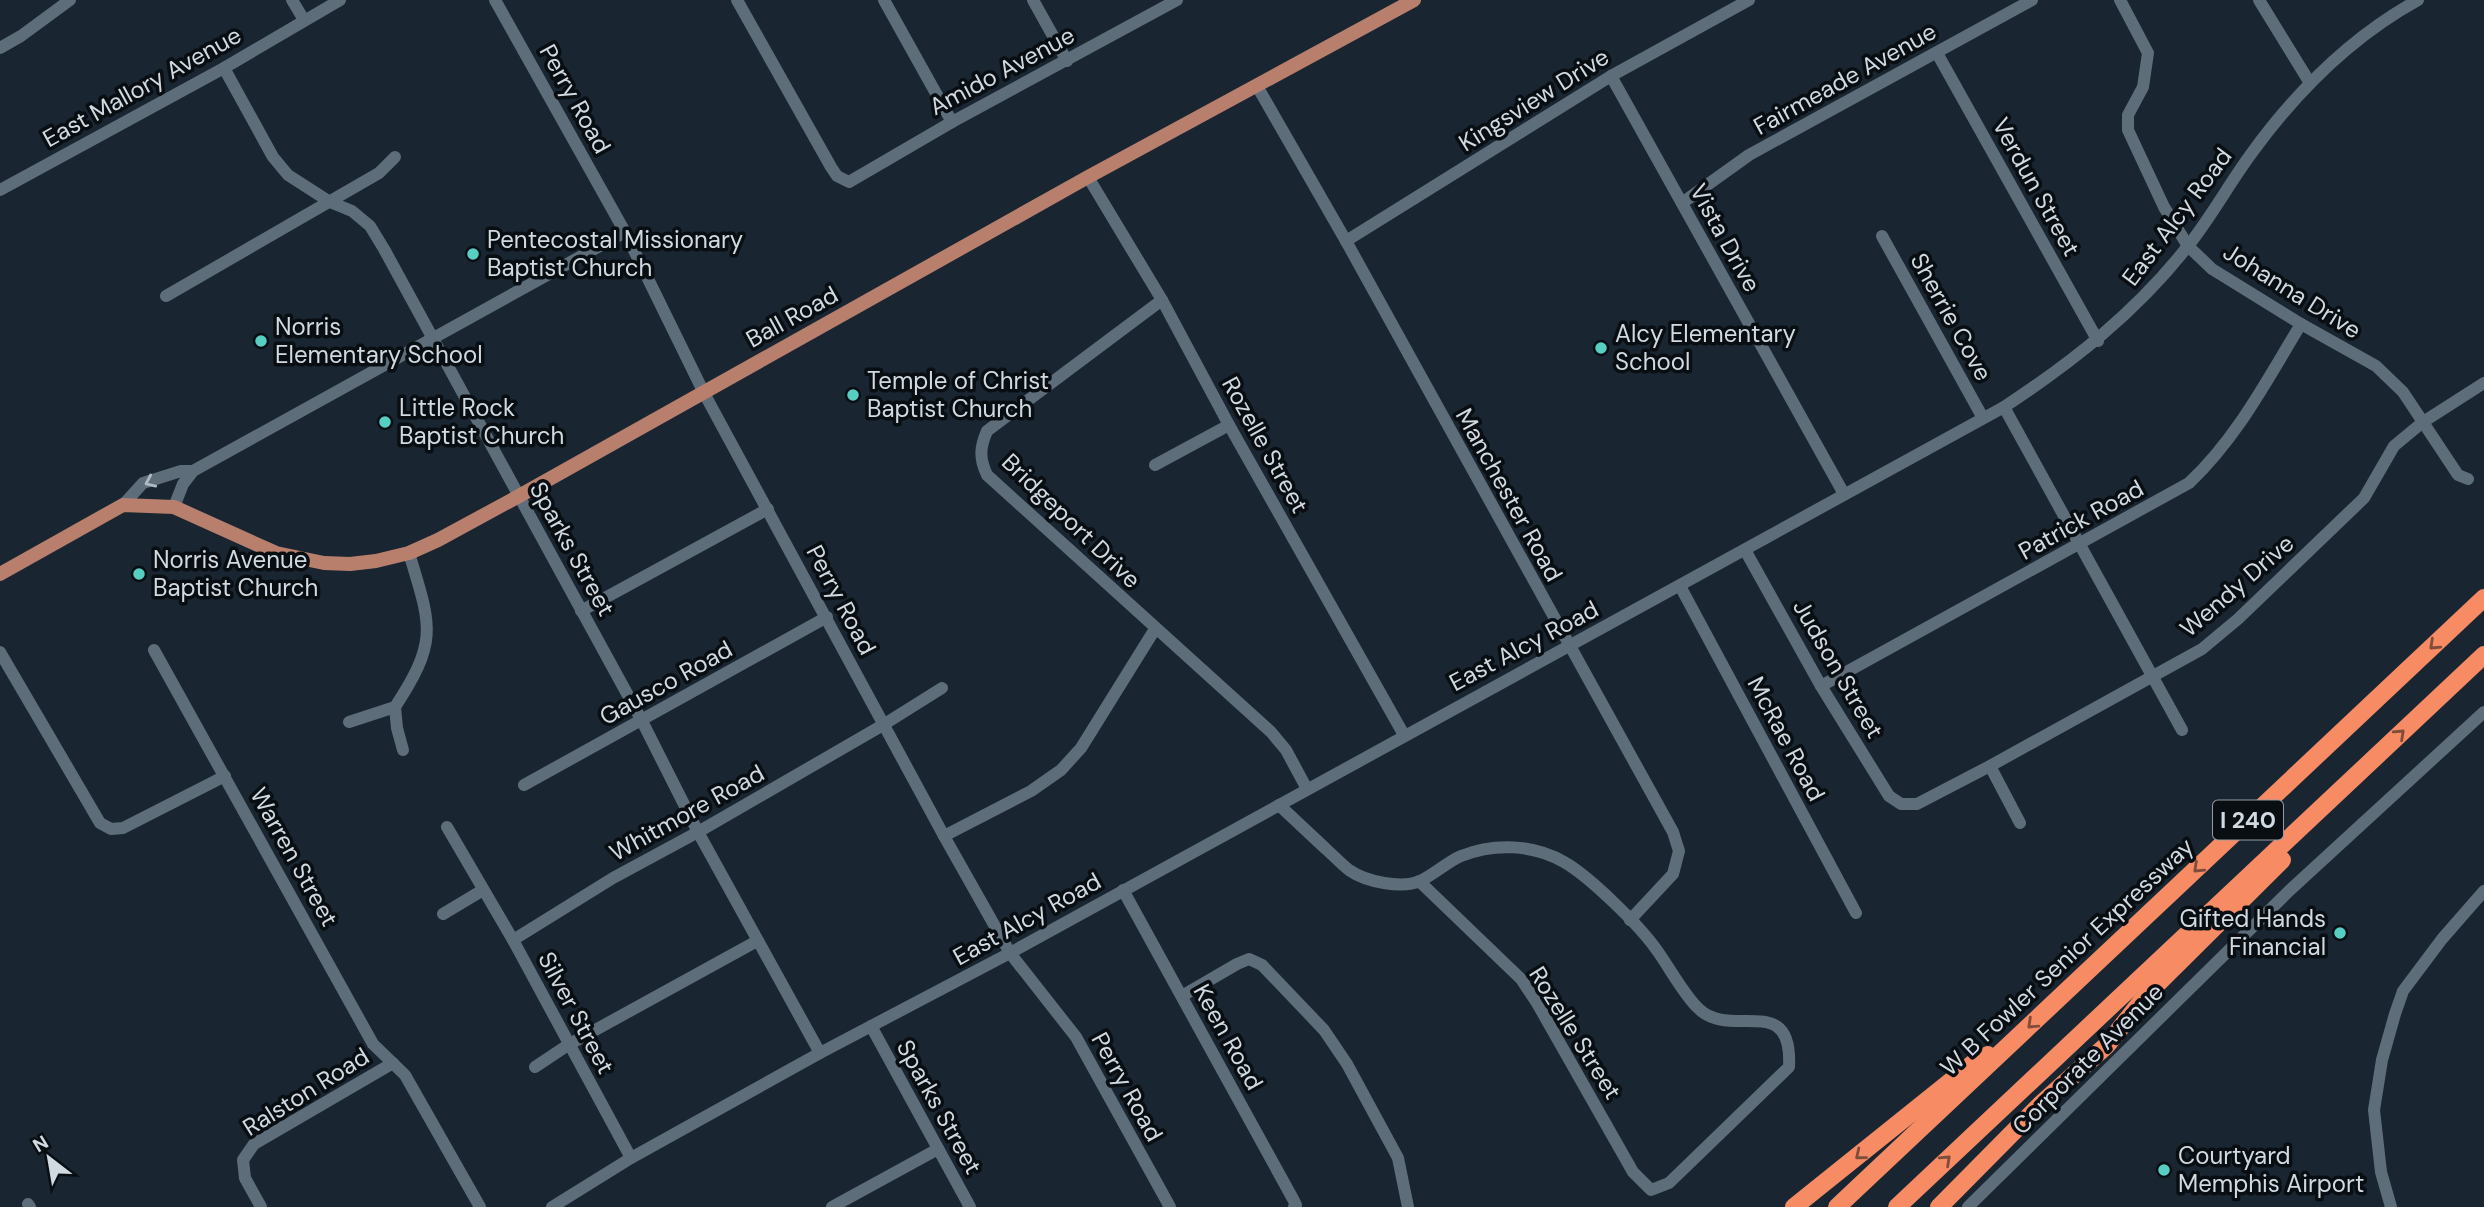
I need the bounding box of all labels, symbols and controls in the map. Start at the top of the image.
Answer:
street label: Fairmeade Avenue [1748,15,1942,142]
street label: East Mallory Avenue [37,19,246,154]
street label: Amido Avenue [924,19,1080,122]
street label: Perry Road [533,39,618,159]
street label: Kingsview Drive [1453,41,1615,158]
street label: Verdun Street [1986,112,2087,261]
street label: East Alcy Road [2115,142,2238,292]
street label: Vista Drive [1683,178,1768,297]
place label: Pentecostal Missionary Baptist Church [487,224,743,283]
street label: Johanna Drive [2218,236,2367,345]
marker: Pentecostal Missionary Baptist Church [465,246,481,262]
street label: Sherrie Cove [1904,247,1999,386]
street label: Ball Road [740,279,843,354]
place label: Norris Elementary School [275,311,483,370]
place label: Alcy Elementary School [1615,318,1796,377]
marker: Norris Elementary School [253,333,269,349]
marker: Alcy Elementary School [1593,340,1609,356]
place label: Temple of Christ Baptist Church [867,365,1049,424]
street label: Rozelle Street [1215,371,1316,518]
marker: Temple of Christ Baptist Church [845,387,861,403]
place label: Little Rock Baptist Church [399,392,564,451]
street label: Manchester Road [1449,403,1570,587]
marker: Little Rock Baptist Church [377,414,393,430]
street label: Bridgeport Drive [995,446,1147,595]
street label: Patrick Road [2013,473,2149,567]
one-way arrow [145,474,157,488]
street label: Sparks Street [523,476,622,621]
street label: Wendy Drive [2173,528,2300,644]
street label: Perry Road [800,539,883,660]
place label: Norris Avenue Baptist Church [153,544,318,603]
marker: Norris Avenue Baptist Church [131,566,147,582]
street label: East Alcy Road [1444,593,1604,698]
street label: Judson Street [1786,594,1891,744]
street label: Gausco Road [594,633,738,732]
one-way arrow [2429,636,2442,649]
street label: McRae Road [1741,671,1832,806]
one-way arrow [2392,730,2405,742]
street label: Whitmore Road [604,757,770,868]
street label: Warren Street [243,782,345,932]
road number: I 240 [2213,800,2283,840]
street label: W B Fowler Senior Expressway [1933,831,2200,1082]
one-way arrow [2193,860,2206,872]
street label: East Alcy Road [947,865,1106,972]
place label: Gifted Hands Financial [2179,903,2326,962]
marker: Gifted Hands Financial [2332,925,2348,941]
street label: Silver Street [531,946,622,1079]
street label: Rozelle Street [1522,960,1629,1105]
street label: Corporate Avenue [2005,976,2170,1141]
street label: Keen Road [1187,978,1270,1095]
one-way arrow [2027,1016,2040,1029]
street label: Perry Road [1085,1027,1170,1147]
street label: Sparks Street [890,1034,989,1179]
street label: Ralston Road [237,1040,375,1143]
north arrow [14,1123,84,1193]
text: N [28,1130,53,1158]
place label: Courtyard Memphis Airport [2178,1140,2364,1199]
one-way arrow [1855,1147,1868,1159]
one-way arrow [1938,1156,1951,1168]
marker: Courtyard Memphis Airport [2156,1162,2172,1178]

